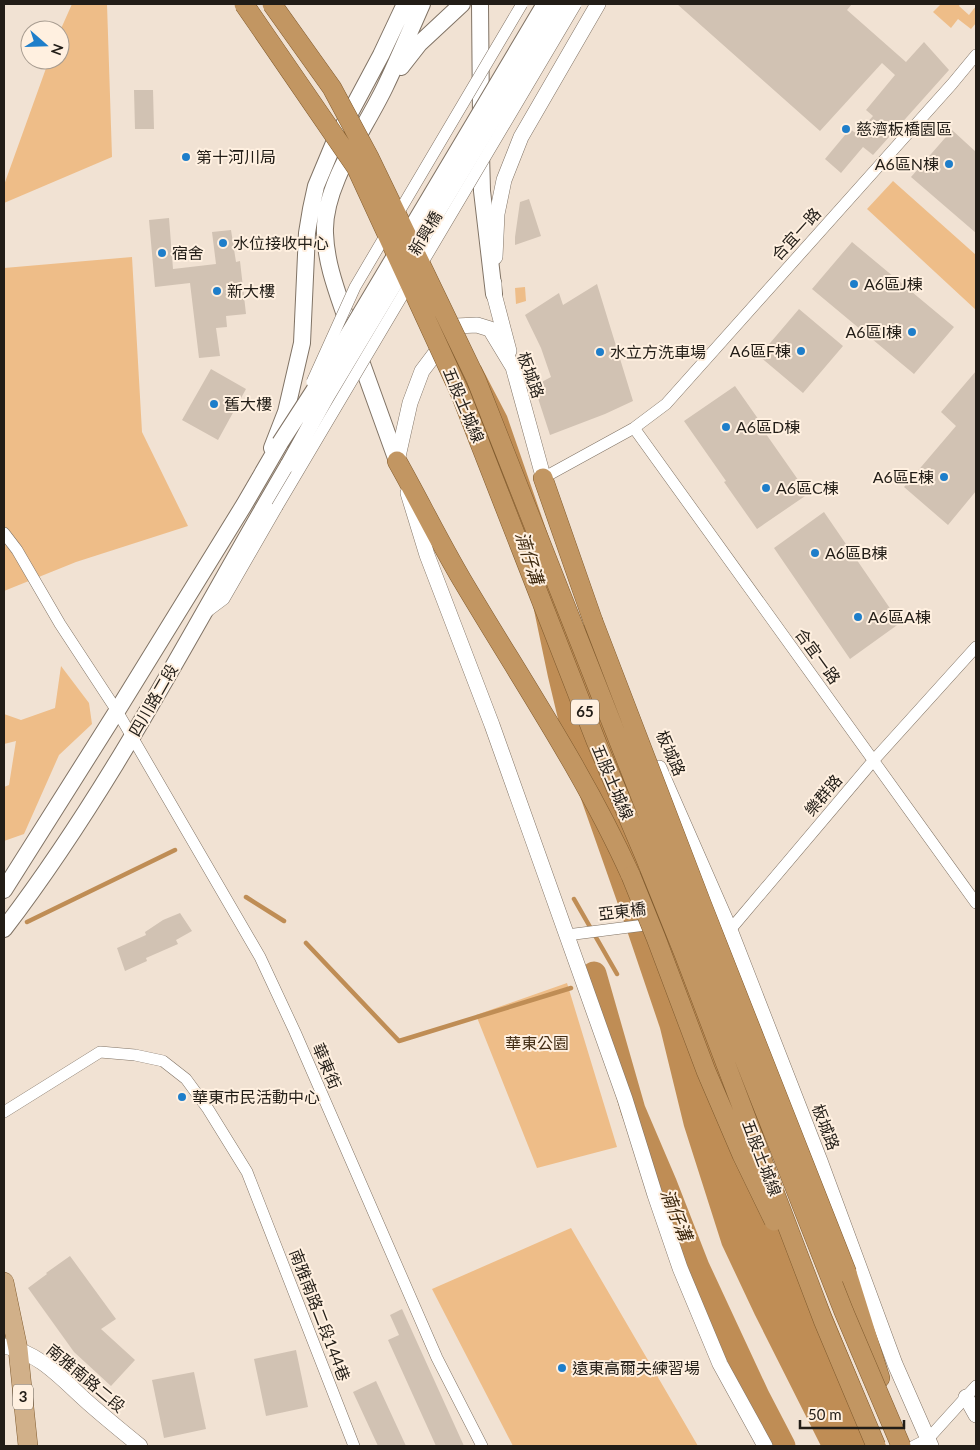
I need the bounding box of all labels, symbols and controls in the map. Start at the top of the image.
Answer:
north arrow [20,20,70,70]
text: N [48,42,68,58]
place label: 慈濟板橋園區 [856,119,952,138]
marker: 慈濟板橋園區 [840,123,852,135]
place label: 第十河川局 [196,147,276,166]
marker: 第十河川局 [180,151,192,163]
place label: A6區N棟 [875,154,939,173]
marker: A6區N棟 [943,158,955,170]
street label: 合宜一路 [767,204,824,264]
street label: 新興橋 [404,207,445,258]
place label: 水位接收中心 [233,233,329,252]
marker: 水位接收中心 [217,237,229,249]
place label: 宿舍 [172,243,204,262]
marker: 宿舍 [156,247,168,259]
place label: A6區J棟 [864,274,923,293]
marker: A6區J棟 [848,278,860,290]
place label: 新大樓 [227,281,275,300]
marker: 新大樓 [211,285,223,297]
place label: A6區I棟 [845,322,902,341]
marker: A6區I棟 [906,326,918,338]
place label: A6區F棟 [730,341,791,360]
place label: 水立方洗車場 [610,342,706,361]
marker: A6區F棟 [795,345,807,357]
marker: 水立方洗車場 [594,346,606,358]
street label: 板城路 [514,349,549,401]
street label: 五股土城線 [440,364,489,445]
place label: 舊大樓 [224,394,272,413]
marker: 舊大樓 [208,398,220,410]
place label: A6區D棟 [736,417,800,436]
marker: A6區D棟 [720,421,732,433]
place label: A6區E棟 [873,467,934,486]
marker: A6區E棟 [938,471,950,483]
place label: A6區C棟 [776,478,839,497]
marker: A6區C棟 [760,482,772,494]
water label: 湳仔溝 [512,529,549,590]
place label: A6區B棟 [825,543,887,562]
marker: A6區B棟 [809,547,821,559]
place label: A6區A棟 [868,607,931,626]
marker: A6區A棟 [852,611,864,623]
street label: 合宜一路 [792,624,845,687]
street label: 四川路二段 [124,660,181,739]
road number: 65 [571,700,599,724]
street label: 板城路 [653,727,690,779]
street label: 五股土城線 [589,741,638,822]
street label: 樂群路 [800,770,845,819]
street label: 亞東橋 [597,898,647,923]
park label: 華東公園 [505,1033,569,1052]
street label: 華東街 [309,1040,346,1092]
place label: 華東市民活動中心 [192,1087,320,1106]
marker: 華東市民活動中心 [176,1091,188,1103]
street label: 板城路 [809,1101,844,1153]
street label: 五股土城線 [739,1117,786,1199]
water label: 湳仔溝 [657,1185,698,1247]
street label: 南雅南路二段144巷 [287,1246,354,1384]
street label: 南雅南路二段 [43,1339,129,1416]
place label: 遠東高爾夫練習場 [572,1358,700,1377]
marker: 遠東高爾夫練習場 [556,1362,568,1374]
road number: 3 [13,1384,33,1410]
scale bar [800,1398,904,1430]
text: 50 m [808,1405,842,1423]

